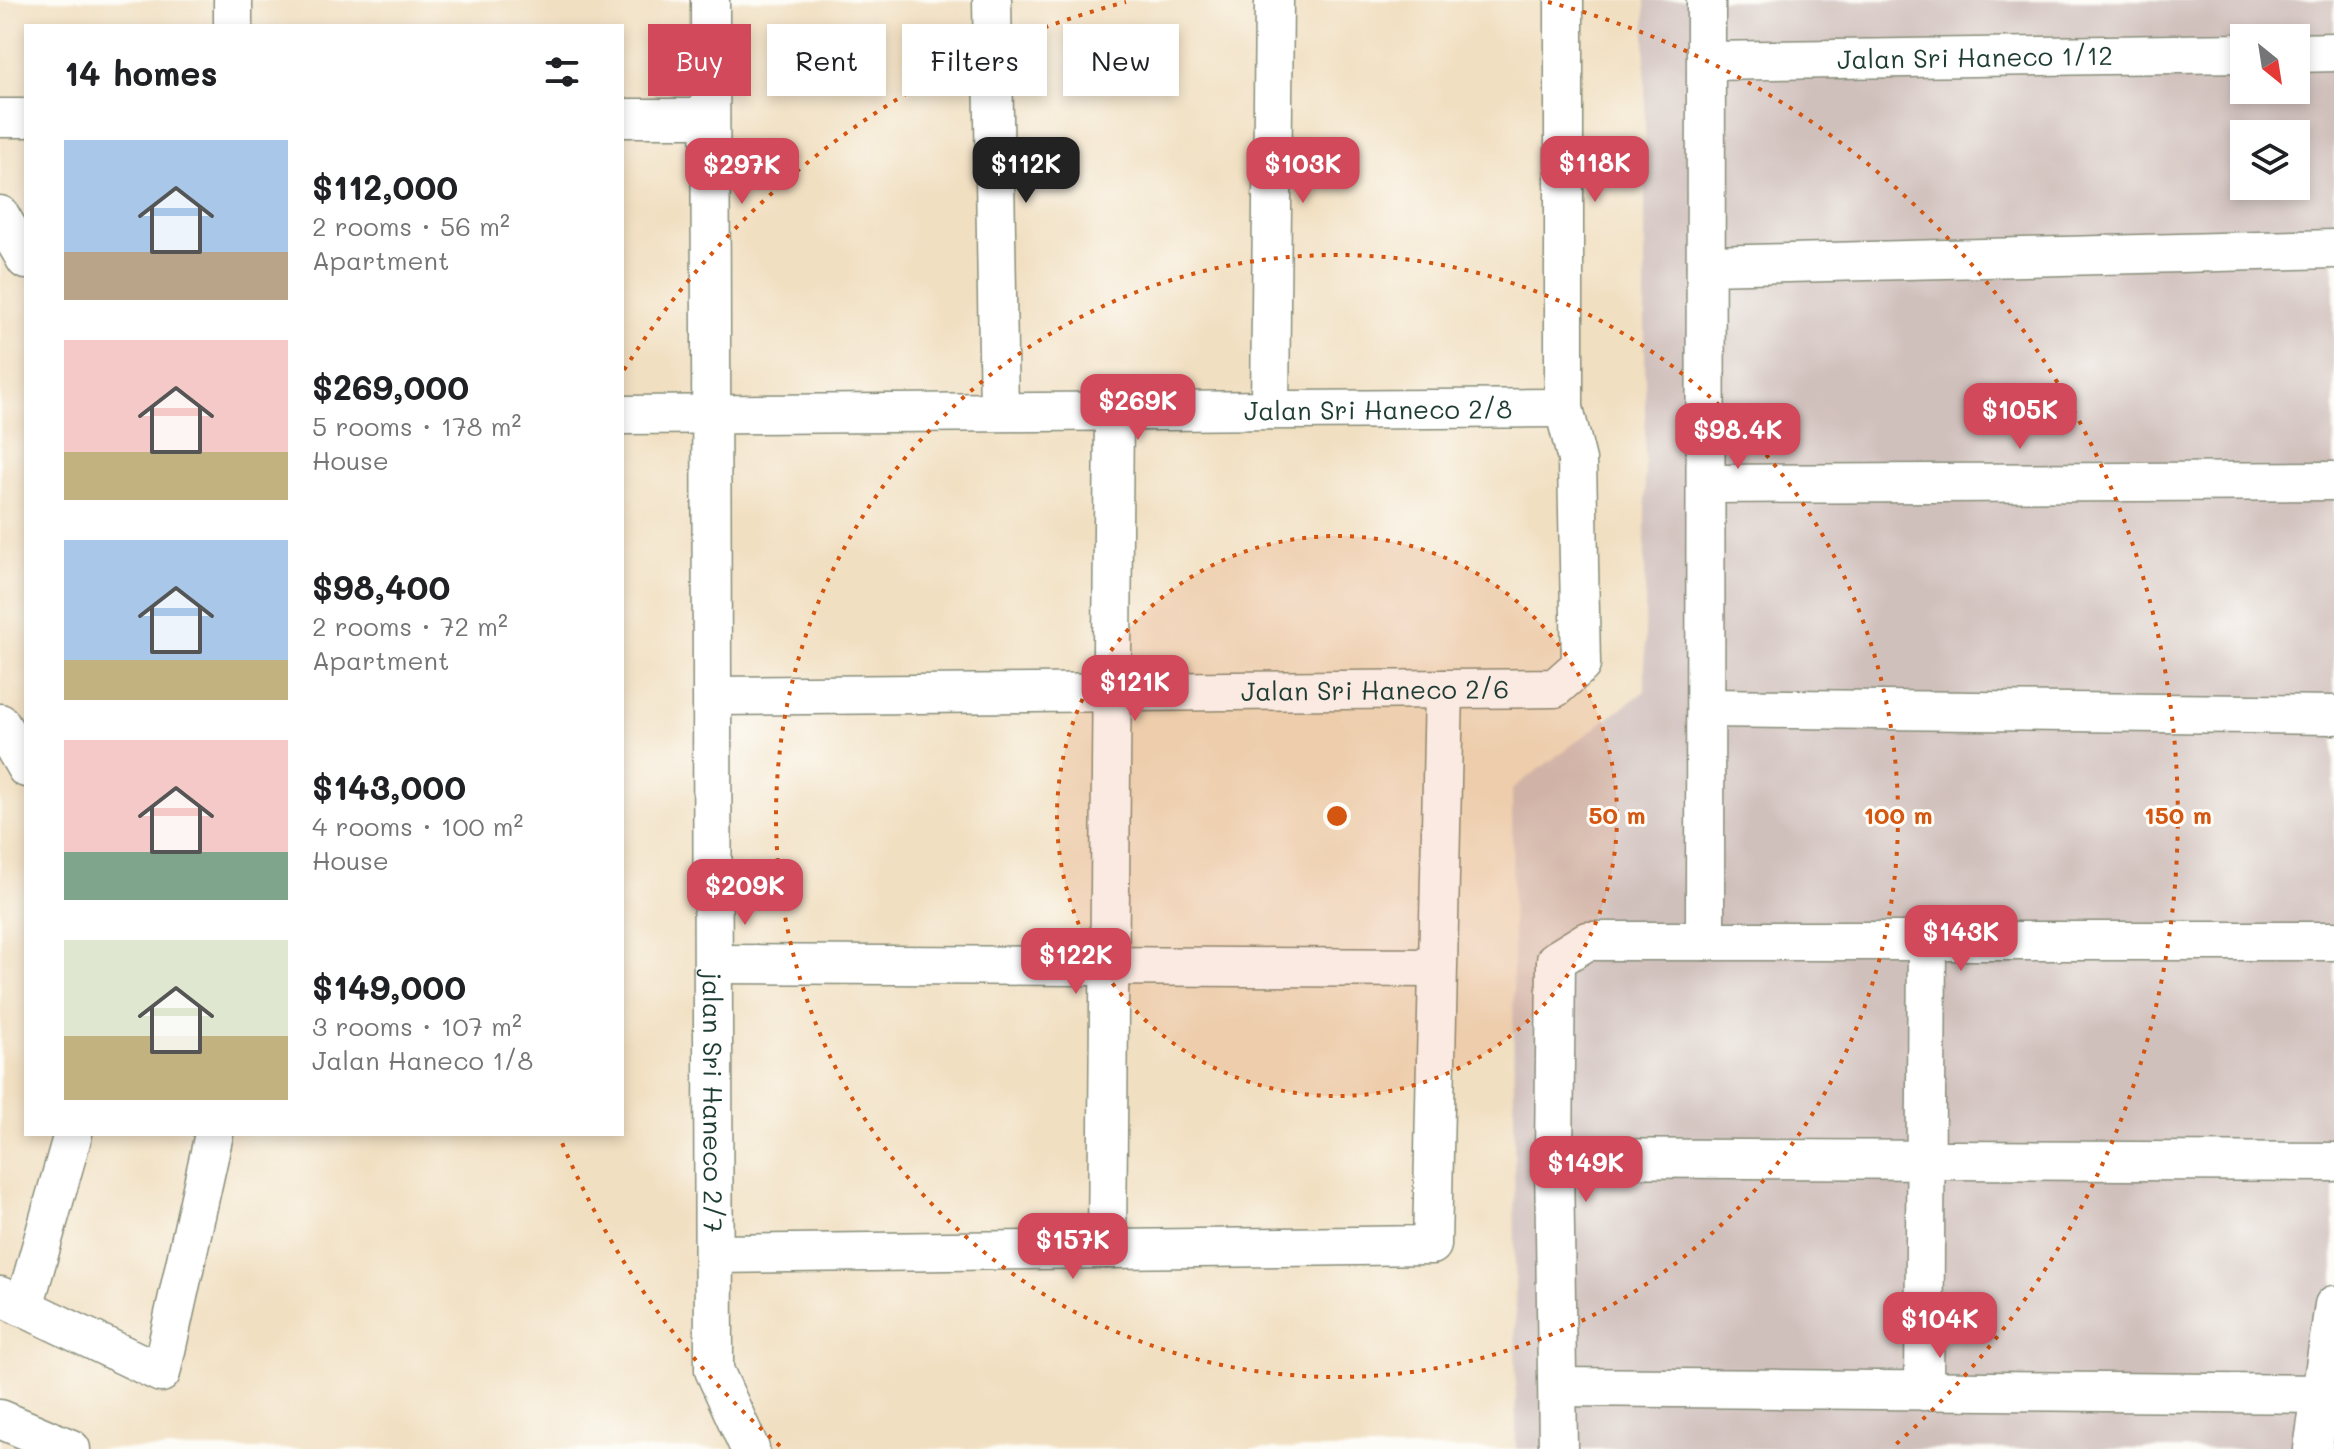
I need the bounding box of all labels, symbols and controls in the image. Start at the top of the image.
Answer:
chip: Buy [648,24,751,96]
chip: Rent [767,24,886,96]
chip: Filters [902,24,1047,96]
chip: New [1063,24,1179,96]
north arrow [2230,24,2310,104]
map controls [2230,24,2310,200]
street label: Jalan Sri Haneco 1/12 [1837,38,2113,76]
text: 14 homes [64,50,218,95]
icon: filters [540,50,584,94]
button: layers [2230,120,2310,200]
pin: $118K [1539,136,1651,204]
pin: $112K [970,137,1082,205]
pin: $103K [1247,137,1359,205]
pin: $297K [686,138,798,206]
text: $118K [1559,145,1631,179]
text: $112K [991,146,1061,180]
text: $103K [1264,146,1342,180]
text: $297K [703,147,781,181]
text: $112,000 [312,164,458,209]
icon: home [128,172,224,268]
text: 2 rooms · 56 m² [312,209,510,243]
text: Apartment [312,243,449,277]
text: $269,000 [312,364,469,409]
icon: home [128,372,224,468]
pin: $269K [1082,374,1194,442]
text: $269K [1098,383,1178,417]
pin: $105K [1964,383,2076,451]
street label: Jalan Sri Haneco 2/8 [1244,391,1512,427]
text: $105K [1982,392,2058,426]
pin: $98.4K [1673,403,1803,471]
text: 5 rooms · 178 m² [312,409,521,443]
text: $98.4K [1693,412,1783,446]
text: House [312,443,389,477]
text: $98,400 [312,564,450,609]
icon: home [128,572,224,668]
text: 2 rooms · 72 m² [312,609,508,643]
text: Apartment [312,643,449,677]
pin: $121K [1079,655,1191,723]
text: $121K [1100,664,1170,698]
street label: Jalan Sri Haneco 2/6 [1241,671,1509,708]
text: $143,000 [312,764,466,809]
icon: home [128,772,224,868]
text: 50 m [1588,799,1646,830]
text: 100 m [1863,799,1933,830]
text: 150 m [2144,799,2212,830]
centre of rings [1323,802,1351,830]
text: 4 rooms · 100 m² [312,809,523,843]
text: House [312,843,389,877]
pin: $209K [689,859,801,927]
text: $209K [705,868,785,902]
pin: $143K [1905,905,2017,973]
text: $143K [1923,914,1999,948]
pin: $122K [1020,928,1132,996]
text: $122K [1039,937,1113,971]
text: $149,000 [312,964,466,1009]
street label: jalan Sri Haneco 2/7 [696,968,731,1233]
icon: home [128,972,224,1068]
text: 3 rooms · 107 m² [312,1009,522,1043]
text: Jalan Haneco 1/8 [312,1043,533,1077]
pin: $149K [1530,1136,1642,1204]
text: $149K [1548,1145,1624,1179]
pin: $157K [1017,1213,1129,1281]
text: $157K [1036,1222,1110,1256]
pin: $104K [1884,1292,1996,1360]
text: $104K [1901,1301,1979,1335]

